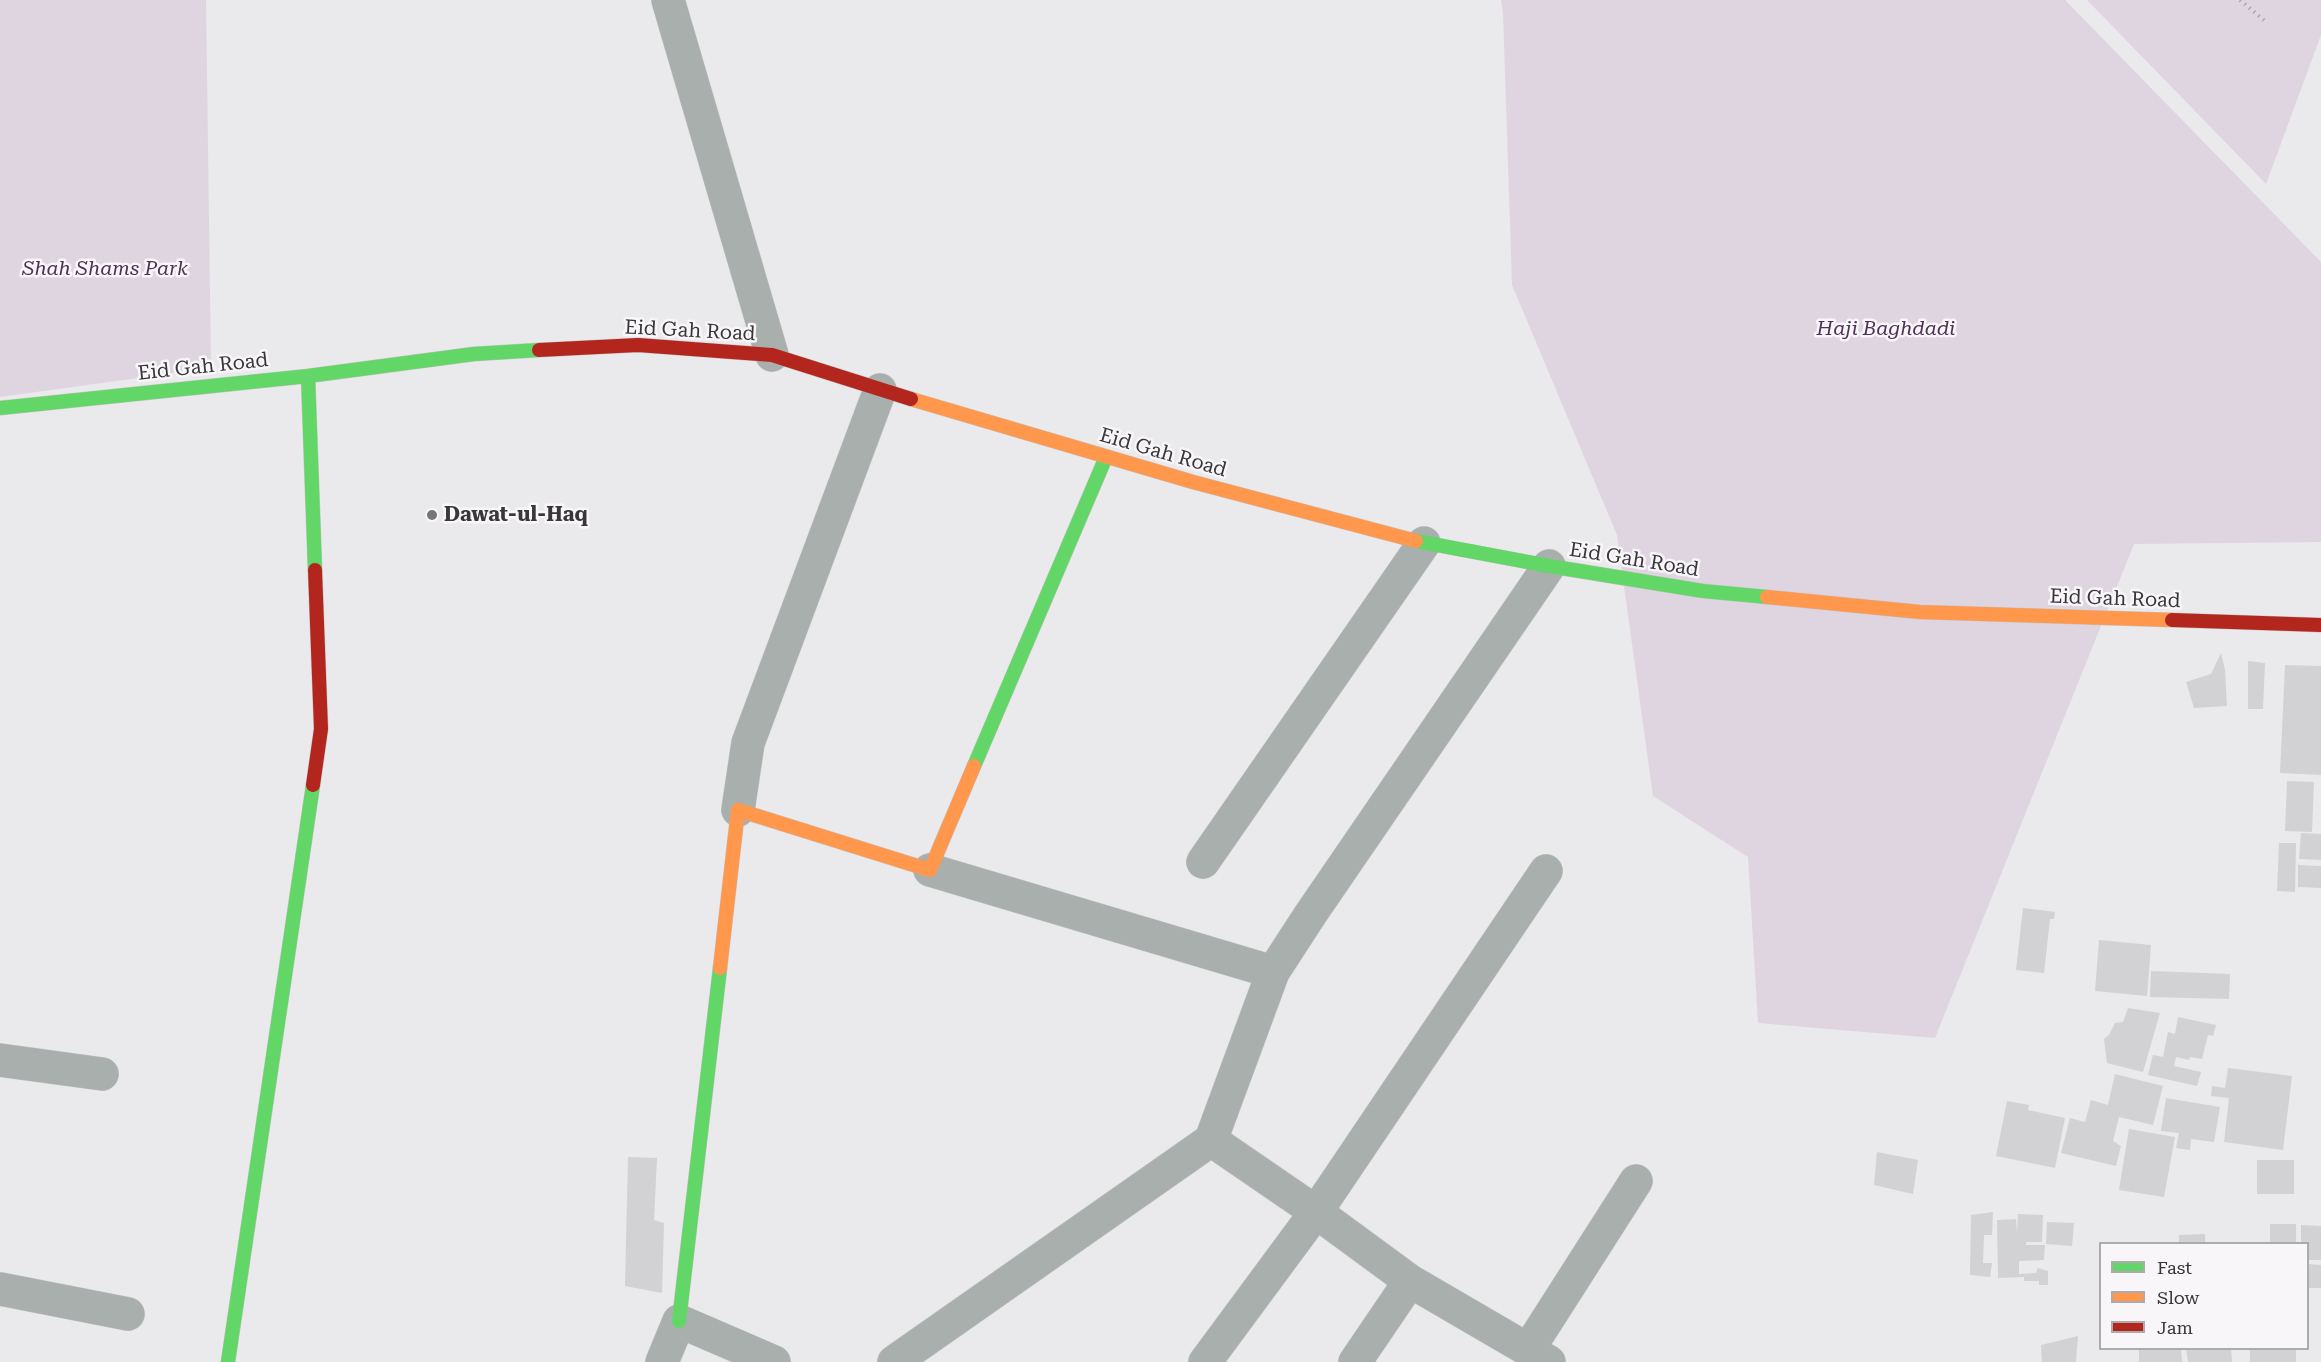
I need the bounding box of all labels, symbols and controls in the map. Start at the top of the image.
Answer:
park label: Shah Shams Park [22,257,188,281]
street label: Eid Gah Road [624,316,756,346]
park label: Haji Baghdadi [1817,317,1955,341]
street label: Eid Gah Road [137,348,269,386]
street label: Eid Gah Road [1097,423,1229,483]
place label: Dawat-ul-Haq [444,503,588,527]
marker: Dawat-ul-Haq [425,508,439,522]
street label: Eid Gah Road [1567,538,1701,582]
street label: Eid Gah Road [2049,585,2181,613]
legend [2099,1242,2309,1350]
text: Fast [2157,1257,2192,1278]
text: Slow [2157,1287,2199,1308]
text: Jam [2157,1317,2193,1338]

